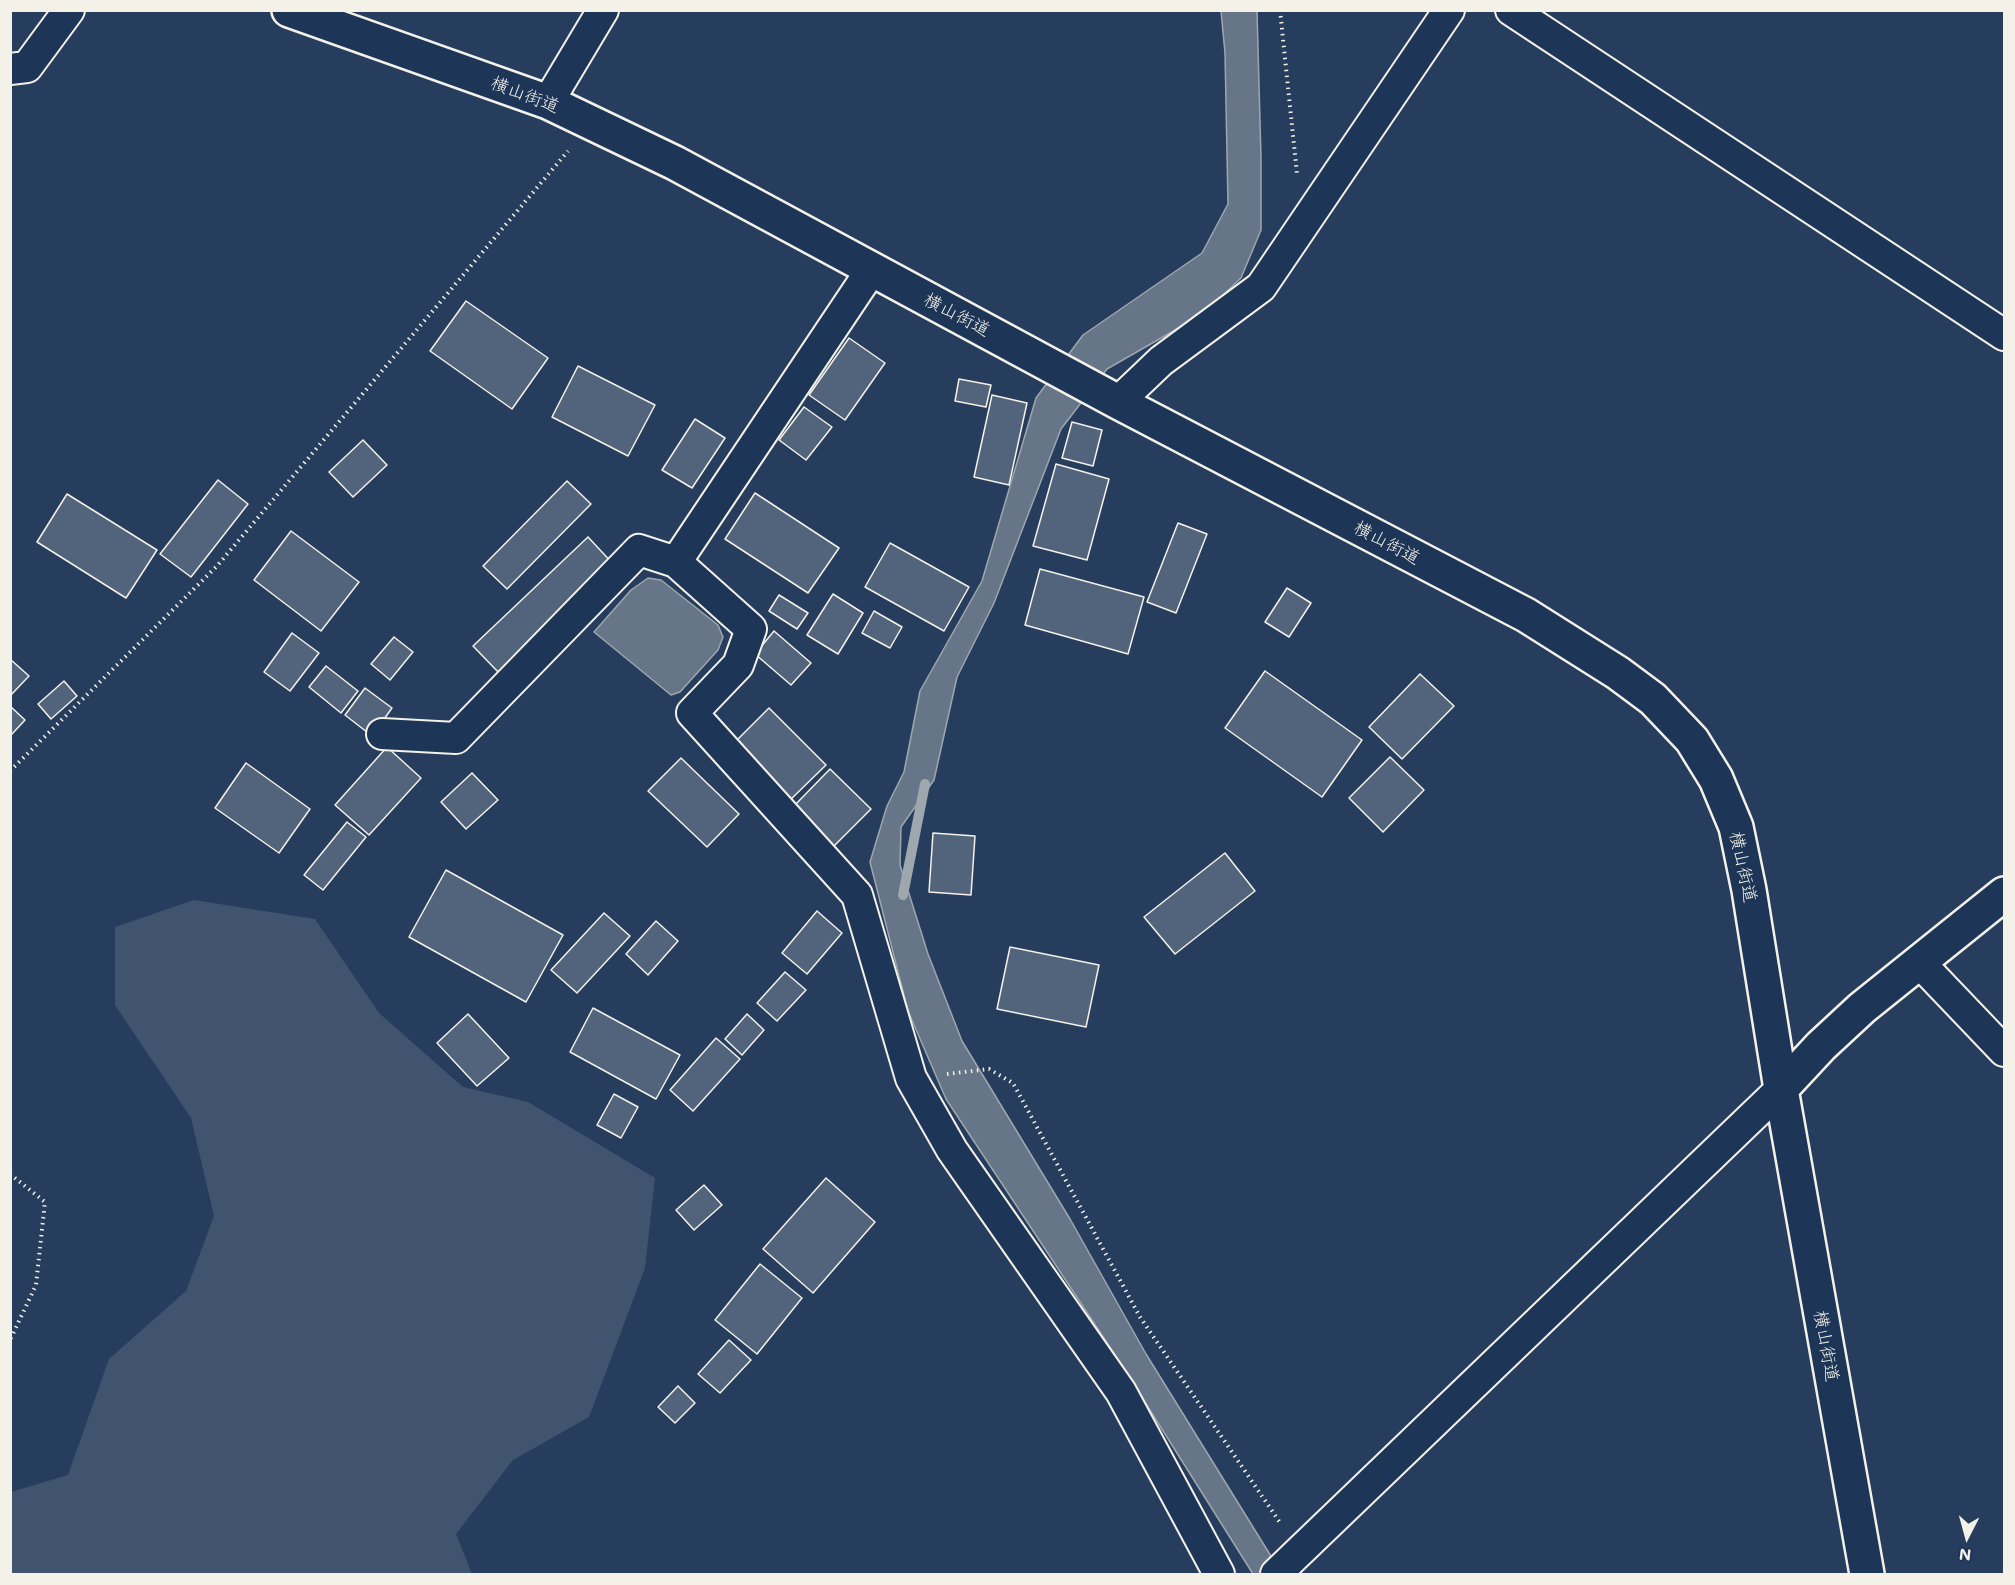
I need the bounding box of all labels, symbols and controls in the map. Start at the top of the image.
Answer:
street label: 横山街道 [488,72,562,118]
street label: 横山街道 [920,289,994,341]
street label: 横山街道 [1350,517,1424,569]
street label: 横山街道 [1725,830,1761,904]
street label: 横山街道 [1809,1309,1843,1383]
north arrow [1937,1507,1997,1567]
text: N [1958,1544,1972,1566]

